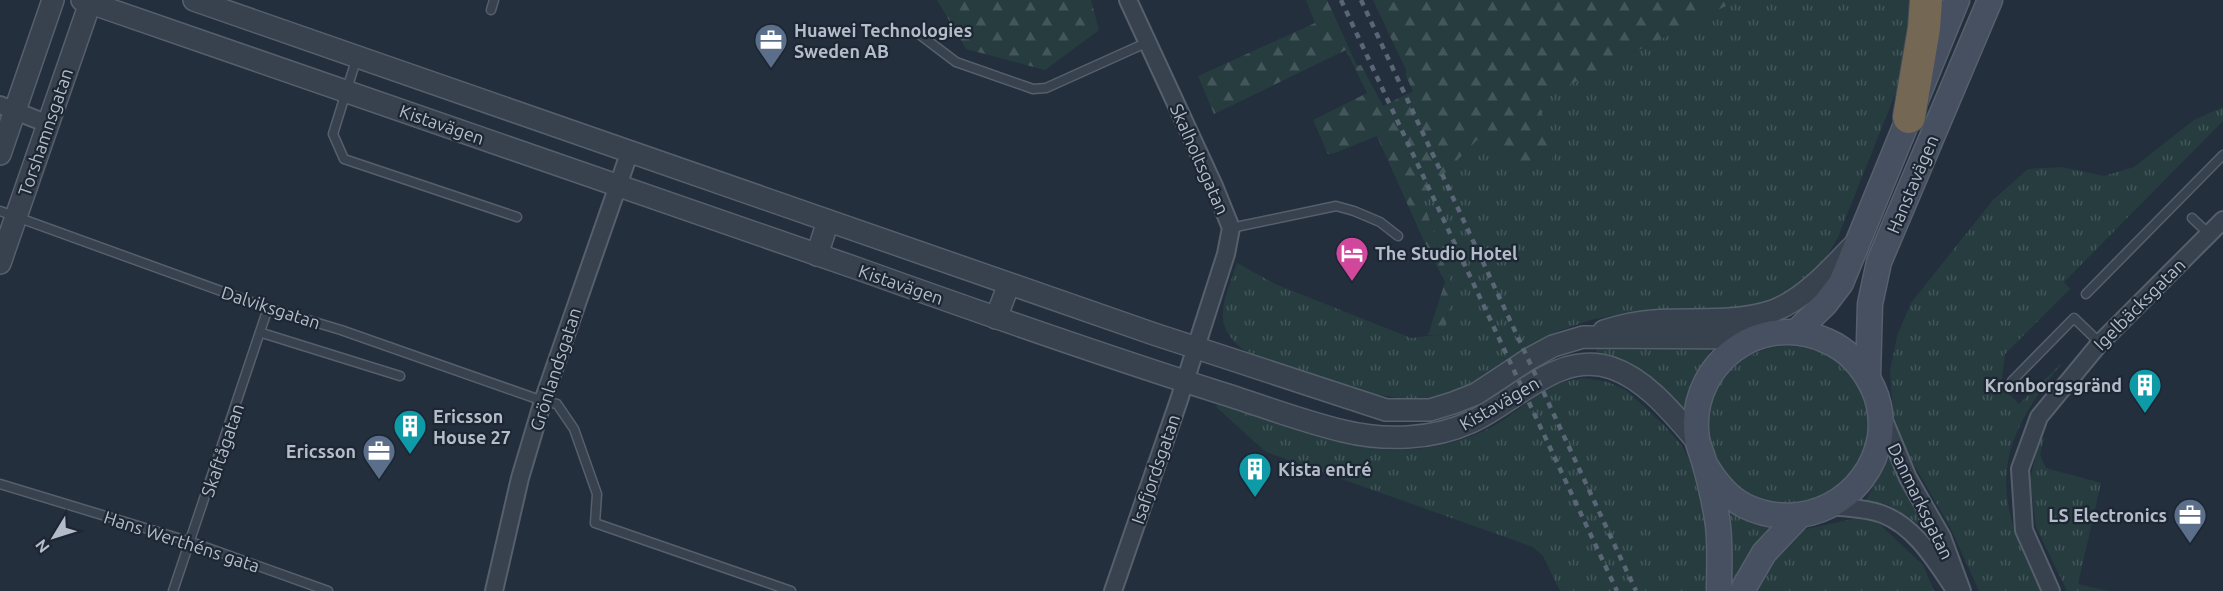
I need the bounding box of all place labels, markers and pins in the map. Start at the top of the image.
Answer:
place label: Huawei Technologies Sweden AB [794,20,972,61]
office icon: Huawei Technologies Sweden AB [753,22,789,69]
hotel icon: The Studio Hotel [1334,235,1370,282]
place label: The Studio Hotel [1375,243,1518,263]
building icon: Kronborgsgränd [2127,367,2163,414]
place label: Kronborgsgränd [1984,375,2122,395]
place label: Ericsson House 27 [433,406,511,447]
building icon: Ericsson House 27 [392,408,428,455]
office icon: Ericsson [361,433,397,480]
place label: Ericsson [286,441,356,461]
building icon: Kista entré [1237,451,1273,498]
place label: Kista entré [1278,459,1372,479]
office icon: LS Electronics [2172,497,2208,544]
place label: LS Electronics [2048,505,2167,525]

